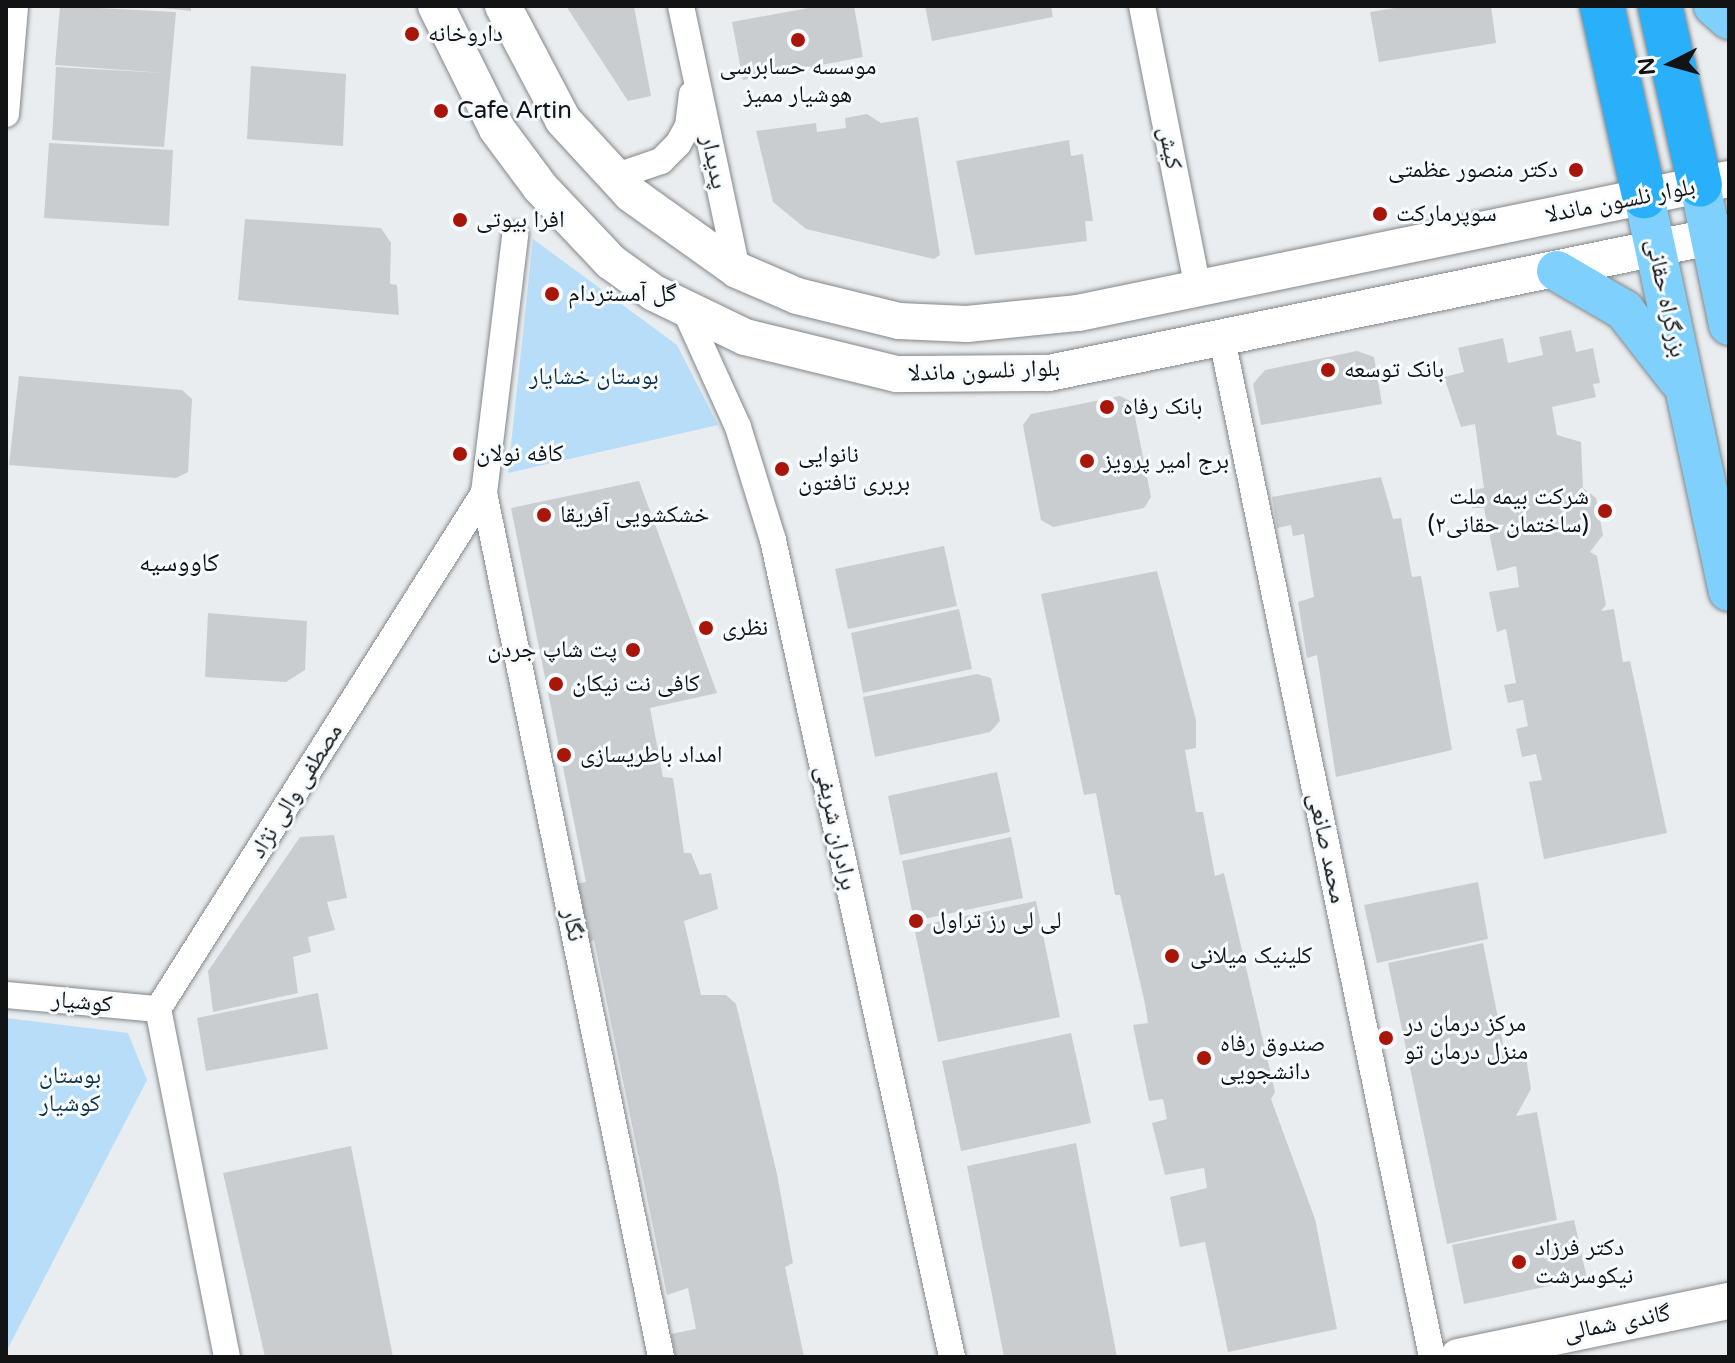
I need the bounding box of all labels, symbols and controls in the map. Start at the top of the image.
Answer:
place label: داروخانه [428,20,503,48]
north arrow [1631,24,1711,104]
marker: داروخانه [403,25,421,43]
marker: موسسه حسابرسی هوشیار ممیز [789,31,807,49]
place label: موسسه حسابرسی هوشیار ممیز [720,53,876,109]
text: N [1633,56,1661,77]
place label: Cafe Artin [457,97,572,125]
marker: Cafe Artin [432,102,450,120]
street label: کیش [1152,124,1188,172]
street label: پدیدار [694,133,734,191]
place label: دکتر منصور عظمتی [1388,156,1558,184]
marker: دکتر منصور عظمتی [1565,159,1587,181]
street label: بلوار نلسون ماندلا [1543,172,1697,230]
place label: سوپرمارکت [1396,200,1497,228]
marker: سوپرمارکت [1371,205,1389,223]
place label: افرا بيوتى [476,206,565,234]
marker: افرا بيوتى [451,211,469,229]
street label: بزرگراه حقانی [1639,236,1693,360]
place label: گل آمستردام [568,280,677,308]
marker: گل آمستردام [543,285,561,303]
street label: بلوار نلسون ماندلا [907,354,1061,388]
place label: بانک توسعه [1344,356,1444,384]
marker: بانک توسعه [1319,361,1337,379]
park label: بوستان خشایار [529,363,659,391]
place label: بانک رفاه [1123,393,1202,421]
marker: بانک رفاه [1098,398,1116,416]
place label: کافه نولان [476,440,564,468]
place label: نانوایی بربری تافتون [798,441,910,497]
marker: کافه نولان [451,445,469,463]
place label: برج امیر پرویز [1103,447,1229,475]
marker: برج امیر پرویز [1078,452,1096,470]
marker: نانوایی بربری تافتون [773,460,791,478]
place label: شرکت بیمه ملت (ساختمان حقانی۲) [1427,483,1589,539]
place label: خشکشویی آفریقا [560,501,709,529]
marker: شرکت بیمه ملت (ساختمان حقانی۲) [1596,502,1614,520]
marker: خشکشویی آفریقا [535,506,553,524]
district label: کاووسیه [139,547,219,579]
place label: نظری [722,614,768,642]
marker: نظری [697,619,715,637]
place label: پت شاپ جردن [487,636,617,664]
marker: پت شاپ جردن [624,641,642,659]
place label: کافی نت نیکان [572,670,700,698]
marker: کافی نت نیکان [547,675,565,693]
street label: مصطفی والی نژاد [243,718,349,864]
place label: امداد باطریسازی [580,741,722,769]
marker: امداد باطریسازی [555,746,573,764]
street label: برادران شریفی [809,763,863,893]
street label: محمد صانعی [1301,790,1353,906]
street label: نگار [555,906,591,944]
place label: لی لی رز تراول [932,907,1062,935]
marker: لی لی رز تراول [907,912,925,930]
place label: کلینیک میلانی [1190,942,1312,970]
marker: کلینیک میلانی [1161,945,1183,967]
street label: کوشیار [50,985,114,1019]
place label: مرکز درمان در منزل درمان تو [1404,1010,1528,1066]
marker: مرکز درمان در منزل درمان تو [1375,1027,1397,1049]
place label: صندوق رفاه دانشجویی [1220,1030,1325,1086]
marker: صندوق رفاه دانشجویی [1195,1049,1213,1067]
park label: بوستان کوشیار [39,1062,101,1118]
place label: دکتر فرزاد نیکوسرشت [1535,1234,1633,1290]
marker: دکتر فرزاد نیکوسرشت [1510,1253,1528,1271]
street label: گاندی شمالی [1561,1299,1673,1347]

